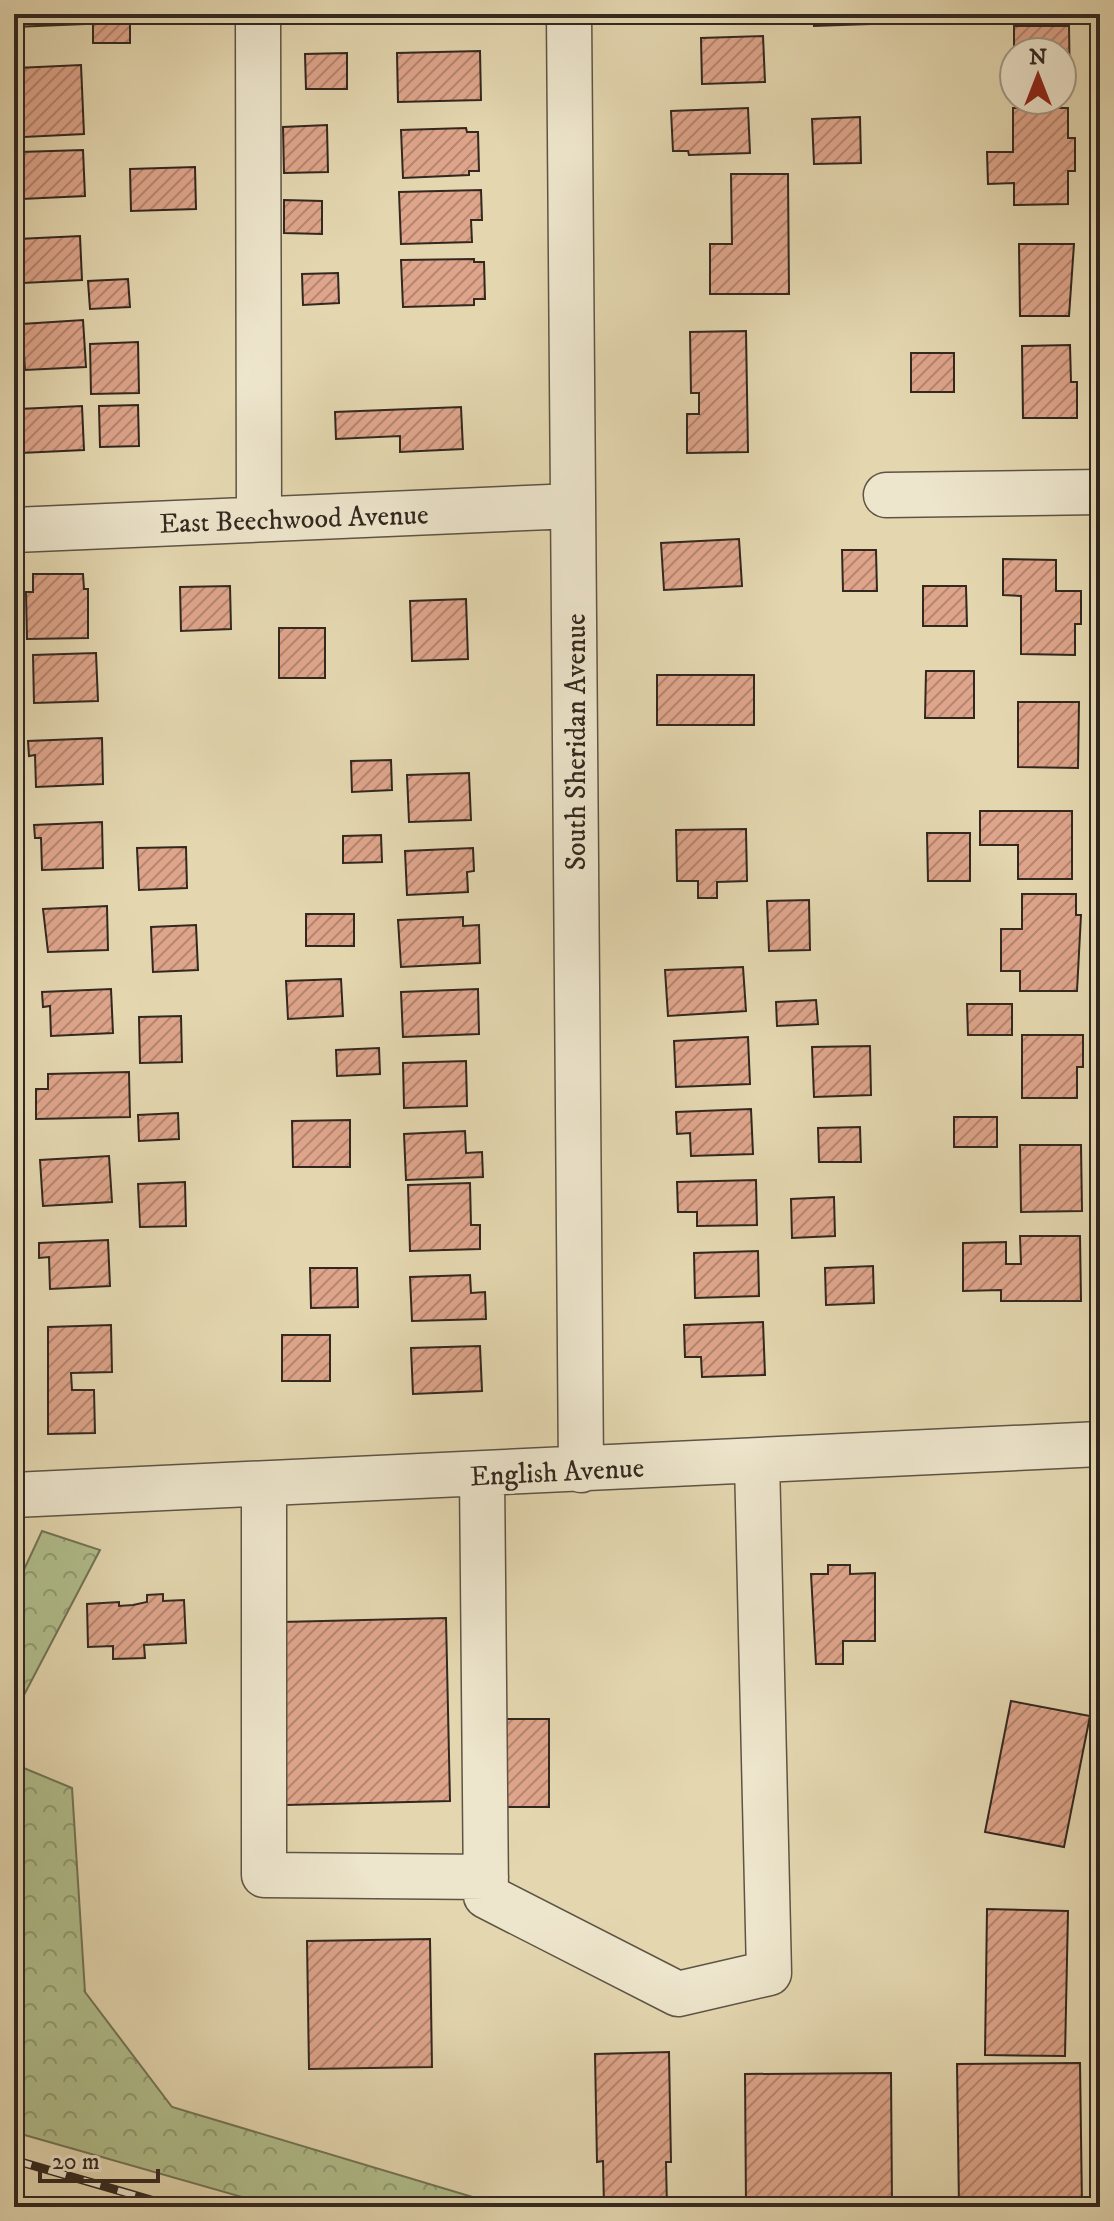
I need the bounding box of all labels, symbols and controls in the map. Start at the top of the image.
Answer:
north arrow [998,36,1078,116]
text: N [1029,44,1047,71]
street label: East Beechwood Avenue [159,497,429,542]
street label: South Sheridan Avenue [559,613,594,871]
street label: English Avenue [469,1450,645,1495]
scale bar [40,2133,158,2183]
text: 20 m [52,2147,100,2177]

